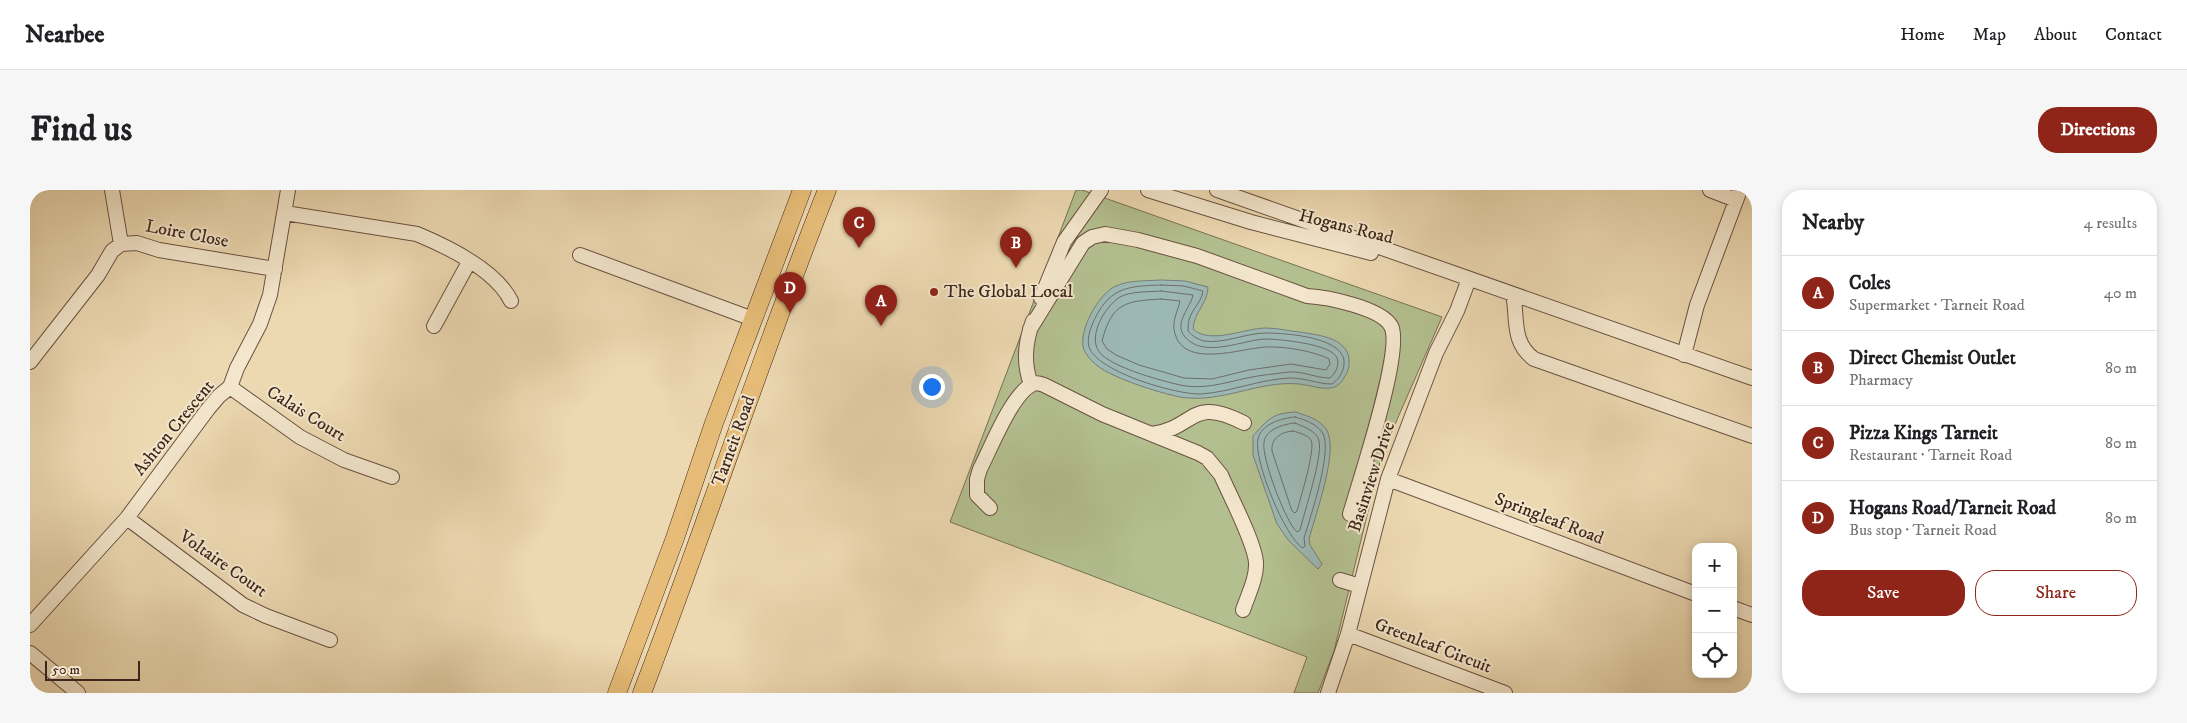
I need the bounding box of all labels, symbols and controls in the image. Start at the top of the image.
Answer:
text: Nearbee [25,20,104,50]
text: Home [1900,24,1945,46]
text: Map [1973,24,2006,46]
text: About [2034,24,2077,46]
text: Contact [2105,24,2162,46]
button: Directions [2038,107,2157,153]
text: Find us [30,108,132,152]
street label: Hogans Road [1296,205,1396,249]
pin: C [843,207,875,248]
text: Nearby [1802,210,1864,236]
text: 4 results [2084,213,2137,233]
street label: Loire Close [144,215,230,253]
pin: B [1000,227,1032,268]
pin: D [774,272,806,313]
text: Coles [1849,272,1891,295]
place label: The Global Local [944,281,1073,303]
text: A [1813,283,1823,303]
text: 40 m [2104,283,2137,303]
pin: A [865,285,897,326]
marker: The Global Local [928,286,940,298]
text: Supermarket · Tarneit Road [1849,295,2025,315]
text: Direct Chemist Outlet [1849,347,2016,370]
text: B [1813,358,1823,378]
text: 80 m [2105,358,2137,378]
text: Pharmacy [1849,370,1913,390]
your location [919,374,945,400]
street label: Ashton Crescent [129,375,219,480]
street label: Calais Court [262,381,350,447]
street label: Tarneit Road [707,393,761,489]
street label: Basinview Drive [1344,419,1400,535]
text: Pizza Kings Tarneit [1849,422,1998,445]
text: C [1813,433,1823,453]
text: 80 m [2105,433,2137,453]
text: Restaurant · Tarneit Road [1849,445,2012,465]
street label: Springleaf Road [1491,488,1607,550]
text: Hogans Road/Tarneit Road [1849,497,2056,520]
text: D [1812,508,1824,528]
text: 80 m [2105,508,2137,528]
text: Bus stop · Tarneit Road [1849,520,1997,540]
street label: Voltaire Court [174,525,271,603]
map controls [1692,543,1737,678]
button: + [1692,543,1737,588]
button: Save [1802,570,1965,616]
button: Share [1975,570,2137,616]
button: − [1692,588,1737,633]
street label: Greenleaf Circuit [1371,614,1495,678]
button: locate [1692,633,1737,678]
scale bar [45,658,140,681]
text: 50 m [52,661,80,679]

